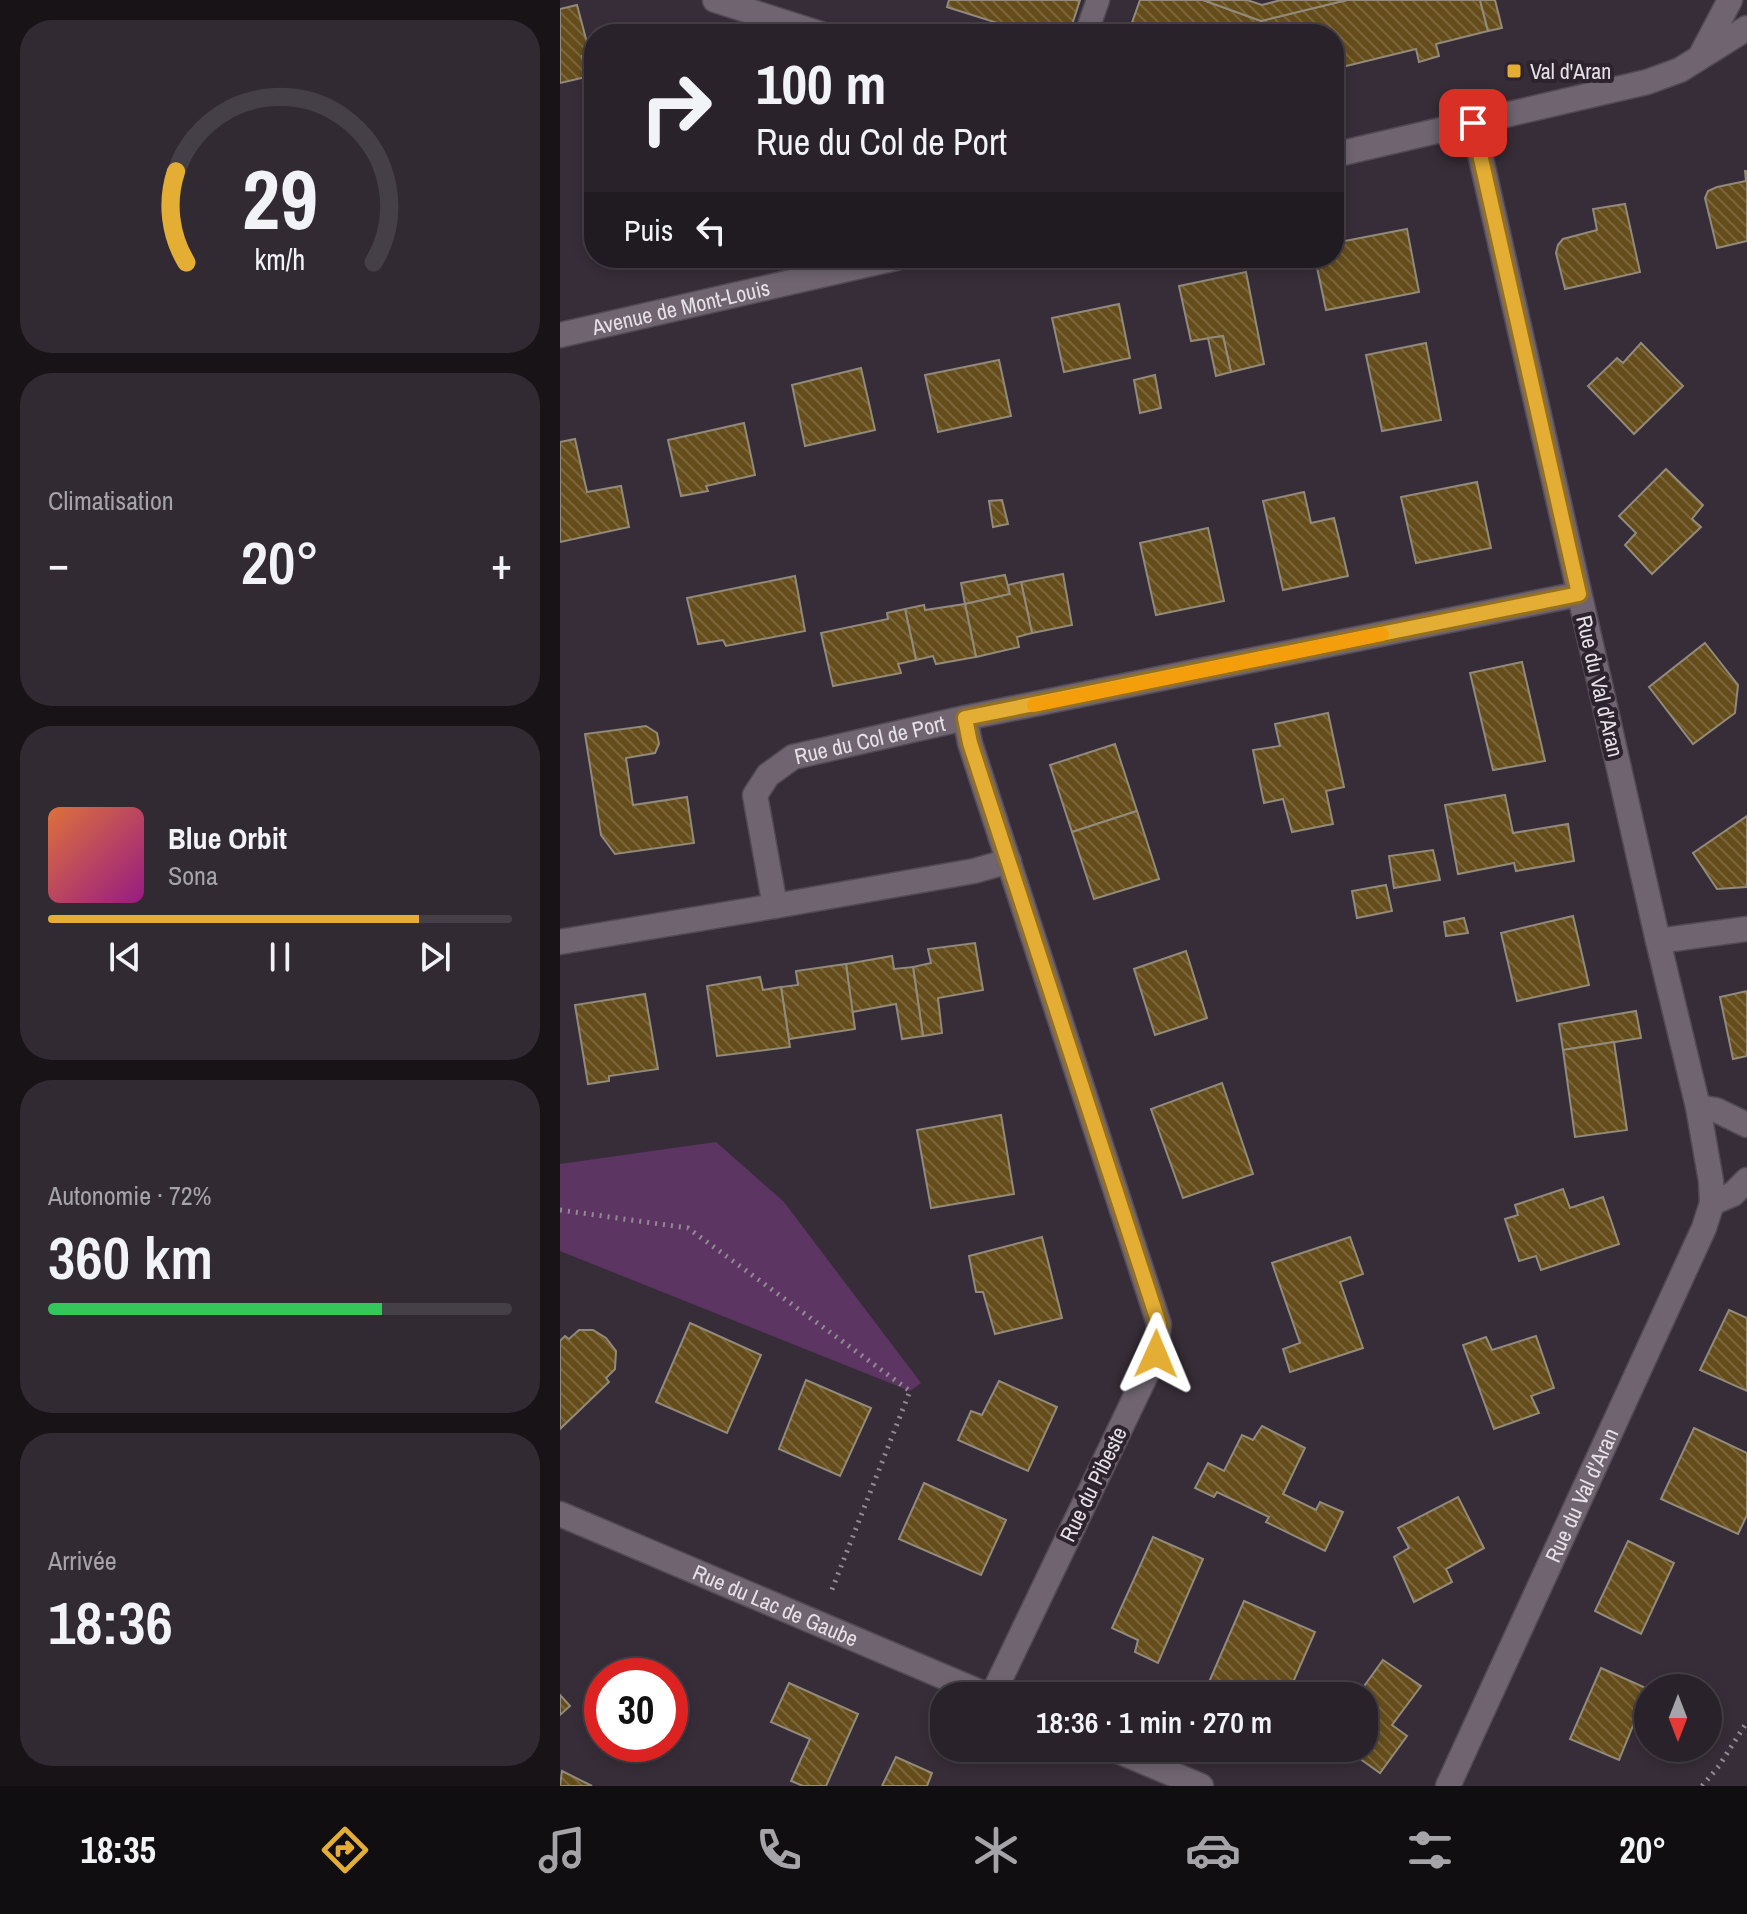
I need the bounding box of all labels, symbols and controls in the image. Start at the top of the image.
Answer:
text: 100 m [756,46,886,121]
icon: right [624,56,728,160]
place label: Val d'Aran [1530,56,1611,86]
marker: Val d'Aran [1505,62,1523,80]
pin [1439,89,1507,157]
icon: arrive [1451,101,1495,145]
text: Rue du Col de Port [756,118,1007,166]
text: 29 [242,142,318,254]
icon: left [689,208,733,252]
text: Puis [624,210,673,250]
text: km/h [255,240,305,279]
street label: Avenue de Mont-Louis [588,272,773,342]
text: Climatisation [48,483,174,518]
text: 20° [241,522,319,603]
text: − [48,533,69,593]
text: + [491,533,512,593]
street label: Rue du Val d'Aran [1569,612,1631,760]
street label: Rue du Col de Port [791,708,948,771]
text: Blue Orbit [168,818,287,858]
text: Sona [168,858,218,893]
icon: previous [103,935,147,979]
icon: pause [258,935,302,979]
icon: next [413,935,457,979]
text: Autonomie · 72% [48,1178,212,1213]
text: 360 km [48,1217,213,1298]
position arrow [1114,1312,1198,1396]
street label: Rue du Pibeste [1052,1422,1134,1546]
street label: Rue du Val d'Aran [1538,1423,1625,1567]
text: Arrivée [48,1543,117,1578]
street label: Rue du Lac de Gaube [688,1557,863,1654]
text: 18:36 [48,1582,173,1663]
speed limit sign: 30 [584,1658,688,1762]
north arrow [1634,1674,1722,1762]
map controls [1634,1674,1722,1762]
text: 18:36 · 1 min · 270 m [1036,1702,1272,1742]
icon: directions [317,1822,373,1878]
icon: music [534,1822,590,1878]
icon: phone [751,1822,807,1878]
icon: climate [968,1822,1024,1878]
icon: car [1185,1822,1241,1878]
icon: filters [1402,1822,1458,1878]
text: 18:35 [81,1826,156,1874]
text: 20° [1619,1826,1666,1874]

